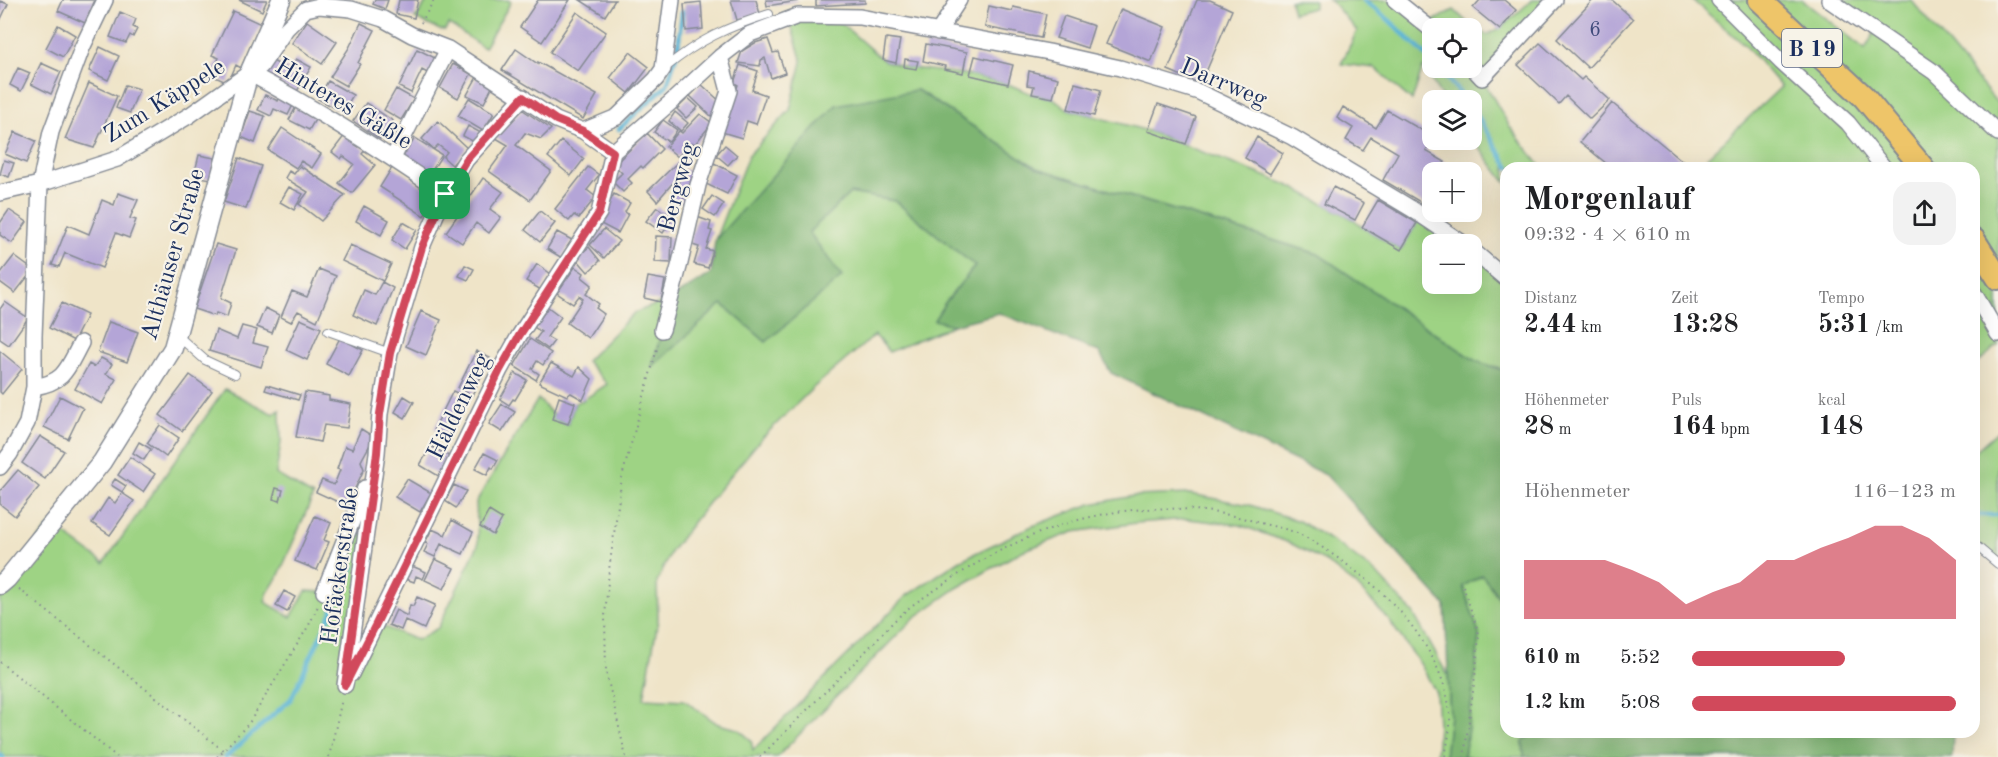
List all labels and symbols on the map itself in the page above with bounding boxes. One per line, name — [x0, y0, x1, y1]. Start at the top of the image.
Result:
house number: 6 — [1589, 20, 1601, 41]
road number: B 19 — [1782, 29, 1842, 67]
street label: Hinteres Gäßle — [270, 54, 416, 155]
street label: Zum Käppele — [100, 55, 230, 148]
street label: Darrweg — [1176, 55, 1270, 113]
street label: Bergweg — [655, 140, 702, 235]
street label: Althäuser Straße — [138, 166, 210, 343]
pin — [419, 168, 470, 219]
street label: Häldenweg — [424, 350, 496, 464]
street label: Hofäckerstraße — [318, 486, 364, 646]

